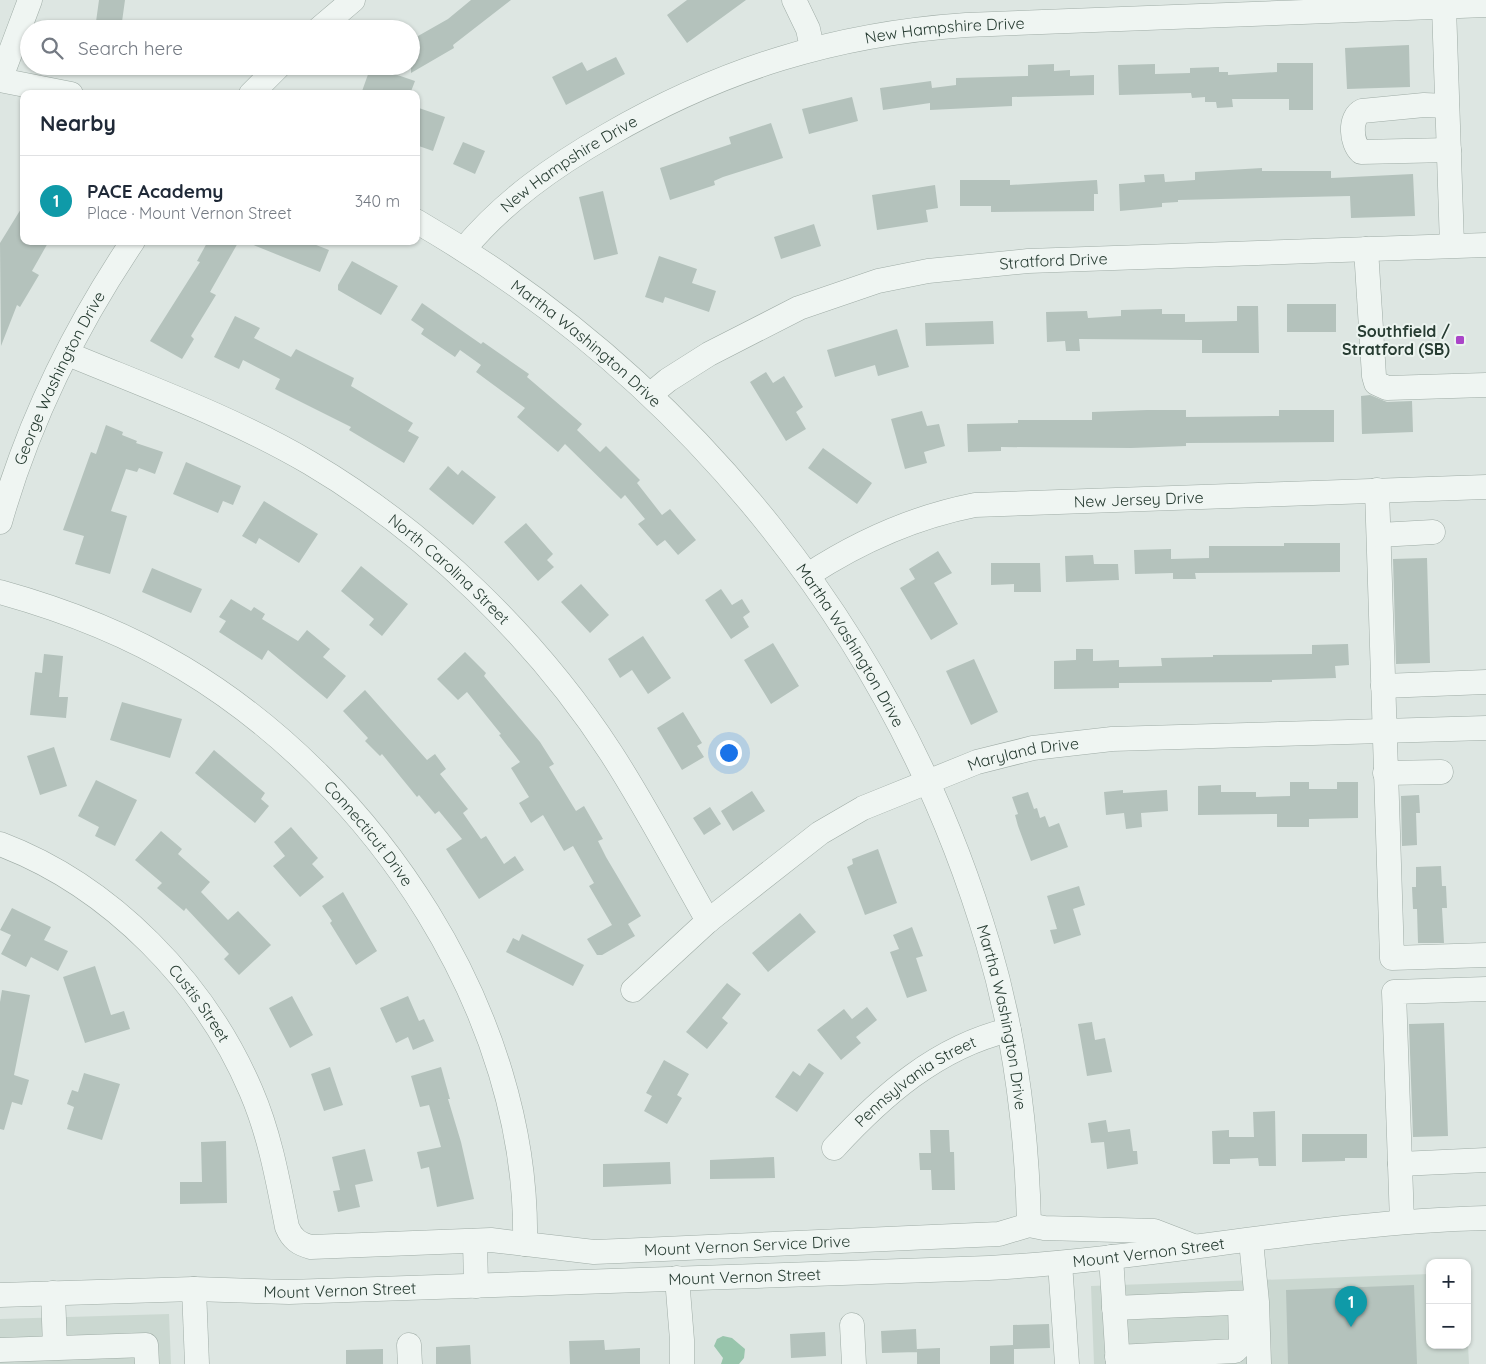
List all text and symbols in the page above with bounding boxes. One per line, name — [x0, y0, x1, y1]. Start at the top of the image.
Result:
street label: New Hampshire Drive — [863, 13, 1025, 48]
search box — [20, 20, 420, 75]
icon: search — [38, 34, 66, 62]
text: Search here — [78, 36, 183, 60]
text: Nearby — [40, 110, 116, 136]
street label: New Hampshire Drive — [496, 111, 641, 216]
text: PACE Academy — [87, 179, 224, 203]
text: 1 — [53, 191, 59, 211]
text: 340 m — [355, 191, 400, 211]
text: Place · Mount Vernon Street — [87, 203, 292, 223]
street label: Stratford Drive — [998, 248, 1108, 274]
street label: Martha Washington Drive — [507, 275, 666, 411]
street label: George Washington Drive — [9, 287, 109, 468]
place label: Southfield / Stratford (SB) — [1342, 321, 1450, 359]
marker: Southfield / Stratford (SB) — [1454, 334, 1466, 346]
street label: New Jersey Drive — [1073, 487, 1204, 512]
street label: North Carolina Street — [385, 509, 514, 628]
street label: Martha Washington Drive — [792, 559, 909, 730]
street label: Maryland Drive — [964, 733, 1080, 775]
your location — [716, 740, 742, 766]
street label: Connecticut Drive — [320, 776, 418, 890]
street label: Martha Washington Drive — [973, 922, 1031, 1111]
street label: Custis Street — [164, 960, 234, 1046]
street label: Pennsylvania Street — [850, 1031, 979, 1131]
street label: Mount Vernon Service Drive — [644, 1231, 851, 1260]
street label: Mount Vernon Street — [1072, 1233, 1226, 1271]
map controls — [1426, 1259, 1471, 1349]
button: + — [1426, 1259, 1471, 1304]
street label: Mount Vernon Street — [668, 1264, 821, 1289]
street label: Mount Vernon Street — [263, 1278, 417, 1302]
pin: 1 — [1335, 1286, 1367, 1327]
button: − — [1426, 1304, 1471, 1349]

